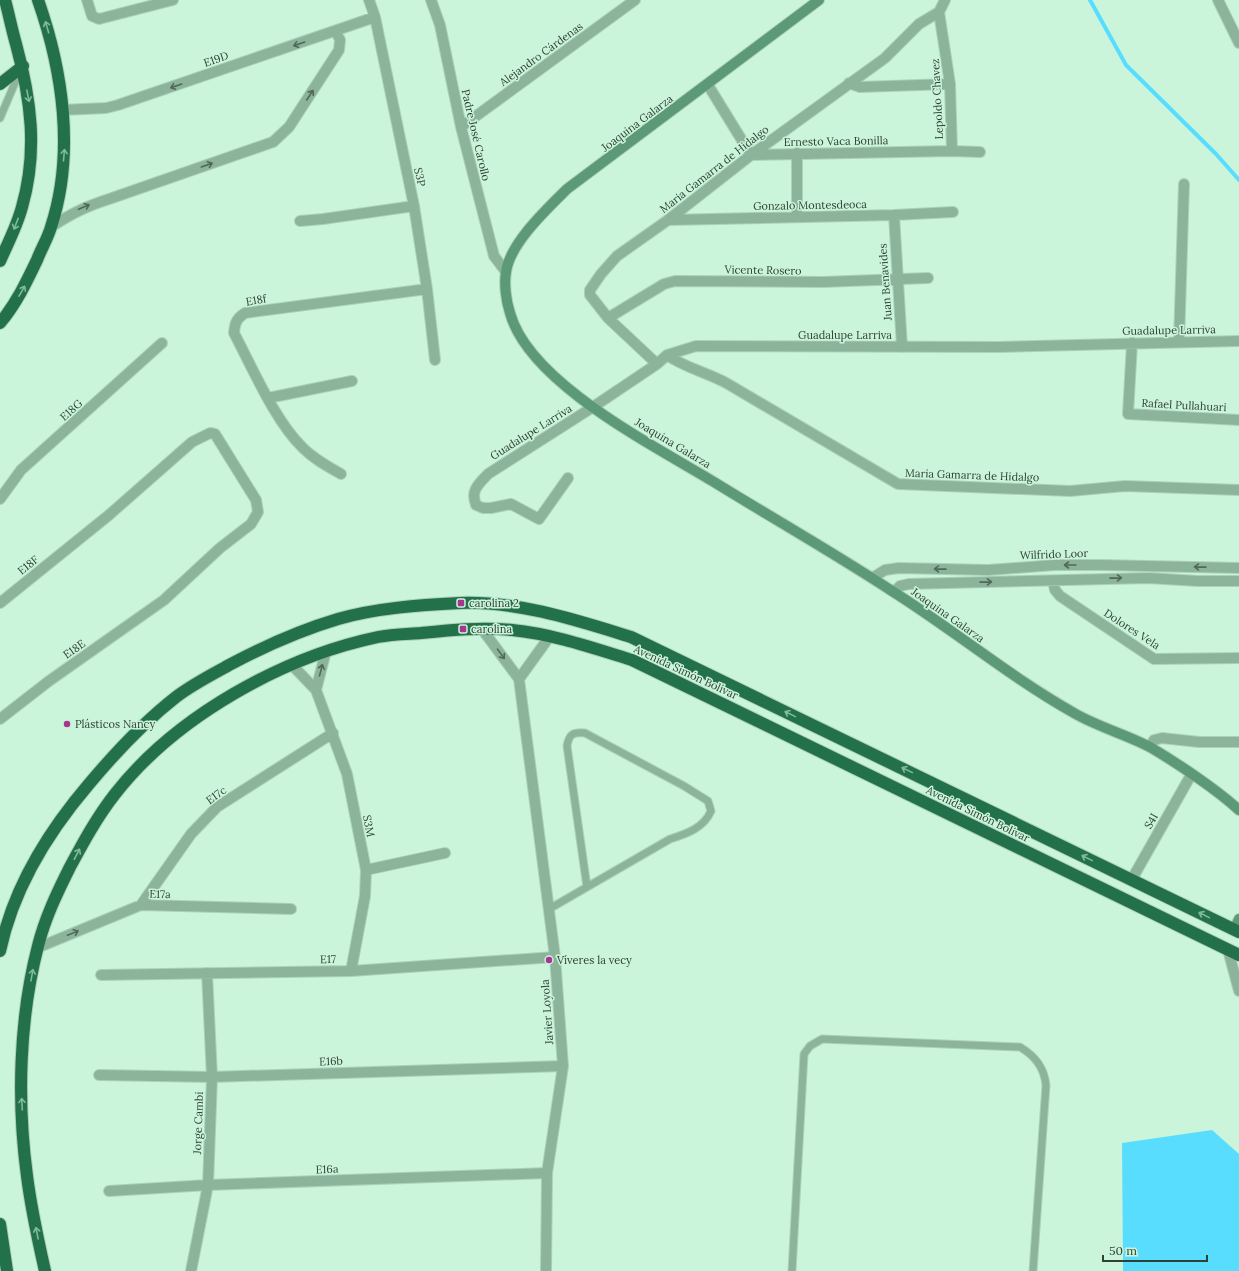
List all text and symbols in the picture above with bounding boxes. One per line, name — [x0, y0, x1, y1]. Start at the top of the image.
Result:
street label: Alejandro Cárdenas — [496, 19, 585, 90]
one-way arrow — [43, 20, 50, 33]
one-way arrow — [293, 41, 306, 48]
street label: E19D — [202, 48, 230, 70]
street label: Lepoldo Chavez — [928, 58, 946, 140]
one-way arrow — [171, 82, 183, 90]
street label: Padre José Carollo — [459, 88, 493, 182]
one-way arrow — [25, 89, 33, 102]
one-way arrow — [306, 90, 314, 101]
street label: Joaquina Galarza — [598, 91, 676, 155]
street label: Maria Gamarra de Hidalgo — [657, 122, 771, 216]
street label: Ernesto Vaca Bonilla — [784, 133, 889, 149]
one-way arrow — [60, 149, 67, 162]
one-way arrow — [201, 161, 214, 168]
street label: S3P — [411, 166, 429, 188]
street label: Gonzalo Montesdeoca — [753, 197, 867, 213]
one-way arrow — [78, 203, 90, 211]
one-way arrow — [12, 218, 20, 230]
street label: Juan Benavides — [875, 243, 895, 322]
street label: Vicente Rosero — [723, 262, 802, 278]
one-way arrow — [18, 285, 26, 297]
street label: E18f — [245, 291, 269, 309]
street label: Guadalupe Larriva — [1122, 322, 1216, 338]
street label: Guadalupe Larriva — [798, 328, 892, 342]
street label: E18G — [57, 396, 86, 424]
street label: Rafael Pullahuari — [1141, 396, 1227, 414]
street label: Guadalupe Larriva — [487, 401, 575, 463]
street label: Joaquina Galarza — [632, 414, 714, 471]
street label: Maria Gamarra de Hidalgo — [905, 466, 1039, 484]
street label: Wilfrido Loor — [1020, 546, 1089, 562]
street label: E18F — [15, 552, 41, 578]
one-way arrow — [1064, 561, 1077, 569]
one-way arrow — [1194, 563, 1207, 571]
one-way arrow — [934, 565, 947, 573]
one-way arrow — [1109, 574, 1122, 582]
one-way arrow — [979, 579, 992, 586]
street label: Joaquina Galarza — [908, 584, 988, 646]
place label: carolina 2 — [469, 596, 519, 610]
marker: carolina 2 — [456, 598, 466, 608]
street label: Dolores Vela — [1101, 606, 1163, 652]
place label: carolina — [471, 622, 512, 636]
marker: carolina — [458, 624, 468, 634]
street label: E18E — [60, 636, 88, 662]
street label: Avenida Simón Bolívar — [631, 641, 741, 702]
one-way arrow — [497, 649, 505, 660]
one-way arrow — [317, 664, 325, 677]
one-way arrow — [785, 710, 797, 717]
place label: Plásticos Nancy — [75, 717, 155, 731]
marker: Plásticos Nancy — [62, 719, 72, 729]
one-way arrow — [902, 766, 914, 774]
street label: Avenida Simón Bolívar — [923, 782, 1032, 845]
street label: E17c — [203, 783, 229, 807]
street label: S4I — [1141, 810, 1161, 831]
street label: S3M — [360, 814, 378, 838]
one-way arrow — [74, 848, 81, 860]
one-way arrow — [1082, 854, 1094, 861]
street label: E17a — [149, 887, 171, 901]
one-way arrow — [1198, 911, 1210, 918]
one-way arrow — [67, 929, 79, 936]
street label: E17 — [320, 952, 336, 966]
place label: Víveres la vecy — [556, 953, 632, 967]
marker: Víveres la vecy — [544, 955, 554, 965]
one-way arrow — [29, 969, 37, 982]
street label: Javier Loyola — [538, 979, 556, 1046]
street label: E16b — [319, 1054, 343, 1068]
street label: Jorge Cambi — [190, 1091, 206, 1156]
one-way arrow — [18, 1098, 26, 1111]
street label: E16a — [315, 1162, 339, 1176]
one-way arrow — [33, 1227, 41, 1240]
scale bar — [1103, 1237, 1207, 1263]
text: 50 m — [1109, 1243, 1137, 1258]

